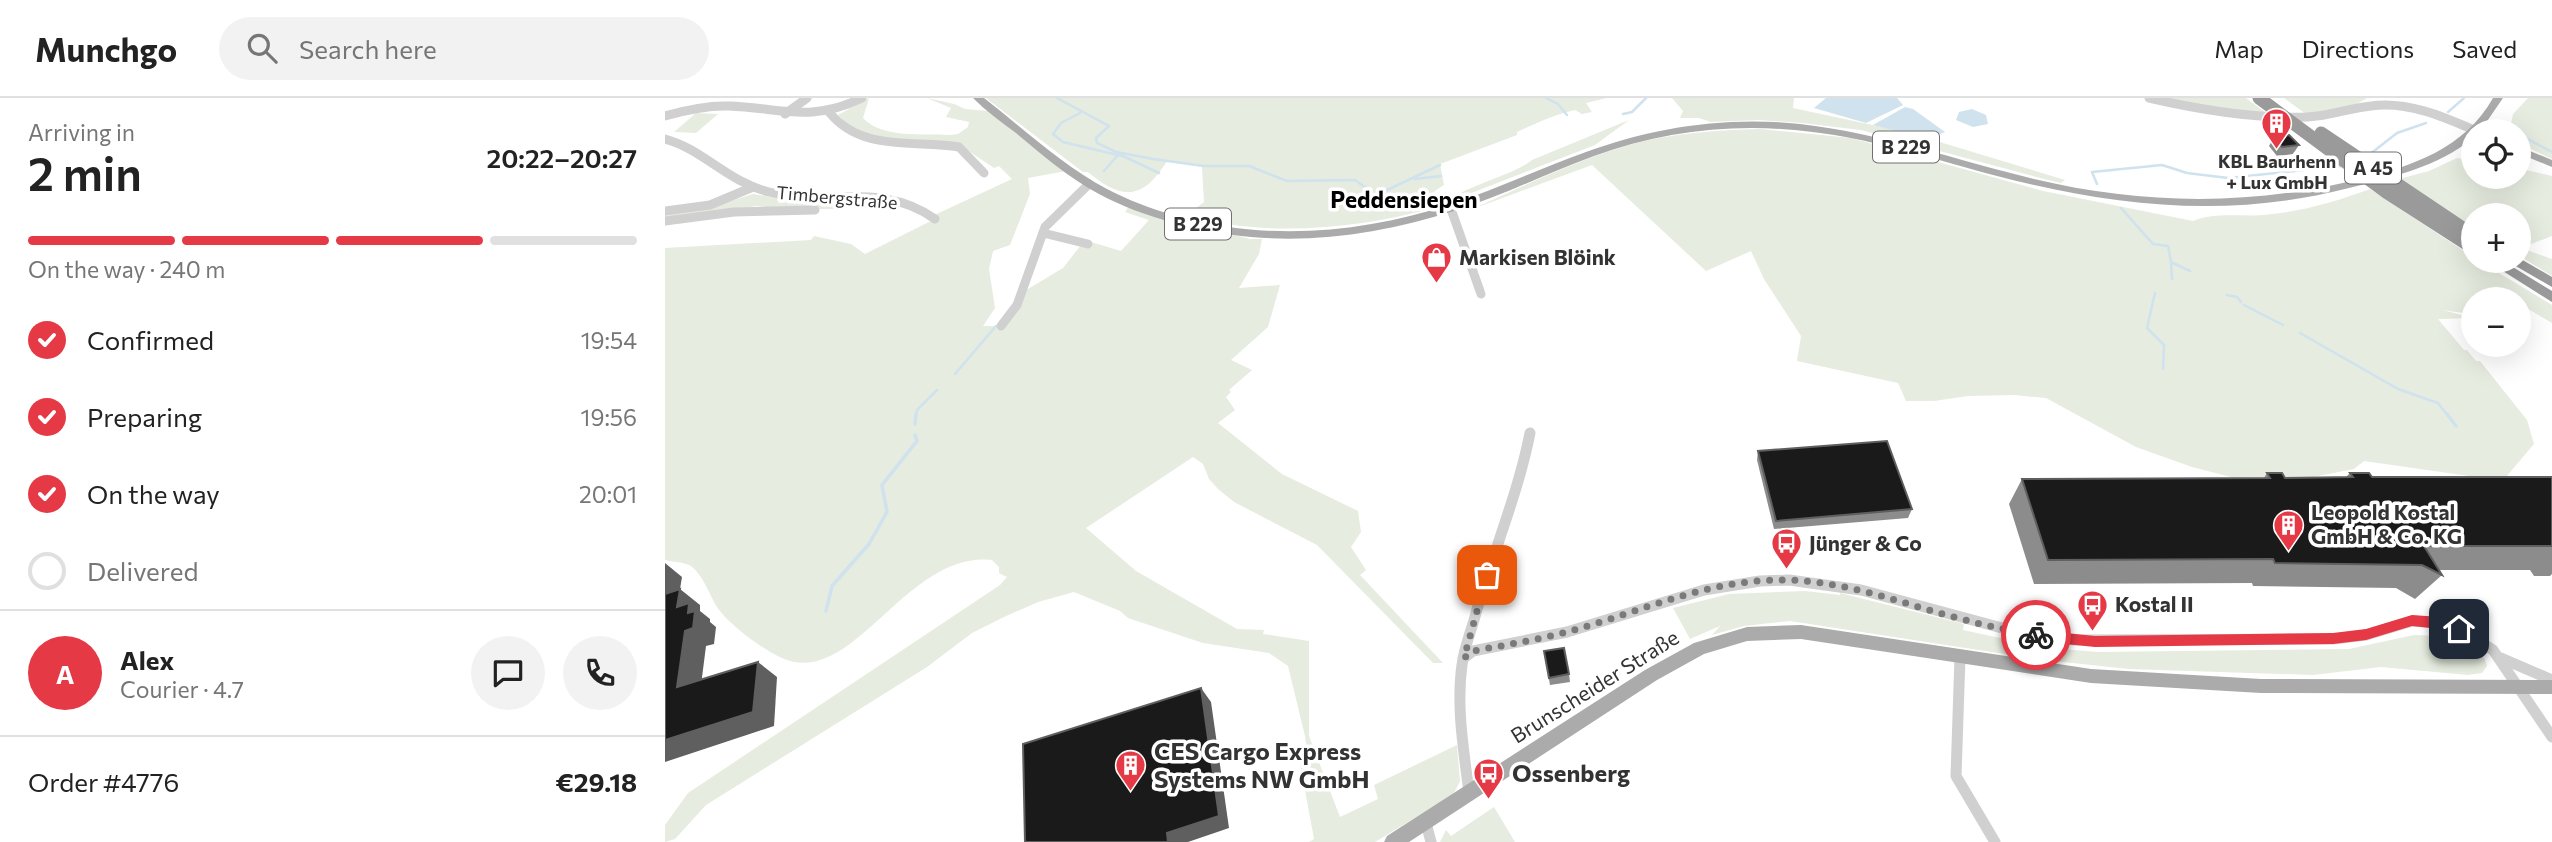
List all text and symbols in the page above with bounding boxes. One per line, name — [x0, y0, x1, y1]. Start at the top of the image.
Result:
search box — [219, 17, 709, 80]
text: Munchgo — [35, 28, 177, 69]
icon: search — [243, 29, 281, 67]
text: Search here — [299, 33, 437, 64]
text: Map — [2214, 34, 2264, 63]
text: Directions — [2302, 34, 2414, 63]
text: Saved — [2452, 34, 2517, 63]
building icon: KBL Baurhenn + Lux GmbH — [2260, 107, 2294, 151]
text: Arriving in — [28, 118, 135, 146]
map controls — [2461, 119, 2531, 357]
button: locate — [2461, 119, 2531, 189]
road number: B 229 — [1873, 132, 1939, 162]
text: 20:22–20:27 — [487, 142, 637, 173]
text: 2 min — [28, 144, 142, 200]
place label: KBL Baurhenn + Lux GmbH — [2218, 150, 2336, 193]
road number: A 45 — [2345, 152, 2401, 184]
street label: Timbergstraße — [776, 181, 898, 213]
district label: Peddensiepen — [1330, 185, 1478, 213]
button: + — [2461, 203, 2531, 273]
road number: B 229 — [1165, 208, 1231, 240]
shop icon: Markisen Blöink — [1419, 241, 1453, 285]
place label: Markisen Blöink — [1459, 244, 1616, 269]
text: On the way · 240 m — [28, 255, 225, 283]
button: − — [2461, 287, 2531, 357]
icon: check — [28, 321, 66, 359]
text: Confirmed — [87, 324, 214, 355]
text: 19:54 — [581, 326, 637, 354]
icon: check — [28, 398, 66, 436]
text: Preparing — [87, 401, 202, 432]
text: 19:56 — [581, 403, 637, 431]
icon: check — [28, 475, 66, 513]
text: On the way — [87, 478, 220, 509]
text: 20:01 — [579, 480, 637, 508]
place label: Leopold Kostal GmbH & Co. KG — [2311, 499, 2462, 548]
building icon: Leopold Kostal GmbH & Co. KG — [2271, 508, 2305, 552]
bus stop icon: Jünger & Co — [1769, 527, 1803, 571]
place label: Jünger & Co — [1809, 530, 1922, 555]
pin — [1457, 545, 1517, 605]
text: Delivered — [87, 555, 198, 586]
icon: bag — [1468, 556, 1506, 594]
bus stop icon: Kostal II — [2075, 588, 2109, 632]
place label: Kostal II — [2115, 591, 2194, 616]
pin — [2429, 599, 2489, 659]
courier — [2001, 600, 2071, 670]
icon: home — [2440, 610, 2478, 648]
icon: bike — [2017, 616, 2055, 654]
street label: Brunscheider Straße — [1506, 624, 1683, 748]
button: chat — [471, 636, 545, 710]
button: phone — [563, 636, 637, 710]
text: Alex — [120, 644, 174, 675]
text: A — [56, 658, 74, 689]
text: Courier · 4.7 — [120, 675, 244, 703]
place label: CES Cargo Express Systems NW GmbH — [1154, 736, 1369, 793]
building icon: CES Cargo Express Systems NW GmbH — [1114, 749, 1148, 793]
bus stop icon: Ossenberg — [1472, 757, 1506, 801]
place label: Ossenberg — [1512, 758, 1630, 787]
text: Order #4776 — [28, 766, 179, 797]
text: €29.18 — [556, 766, 637, 797]

